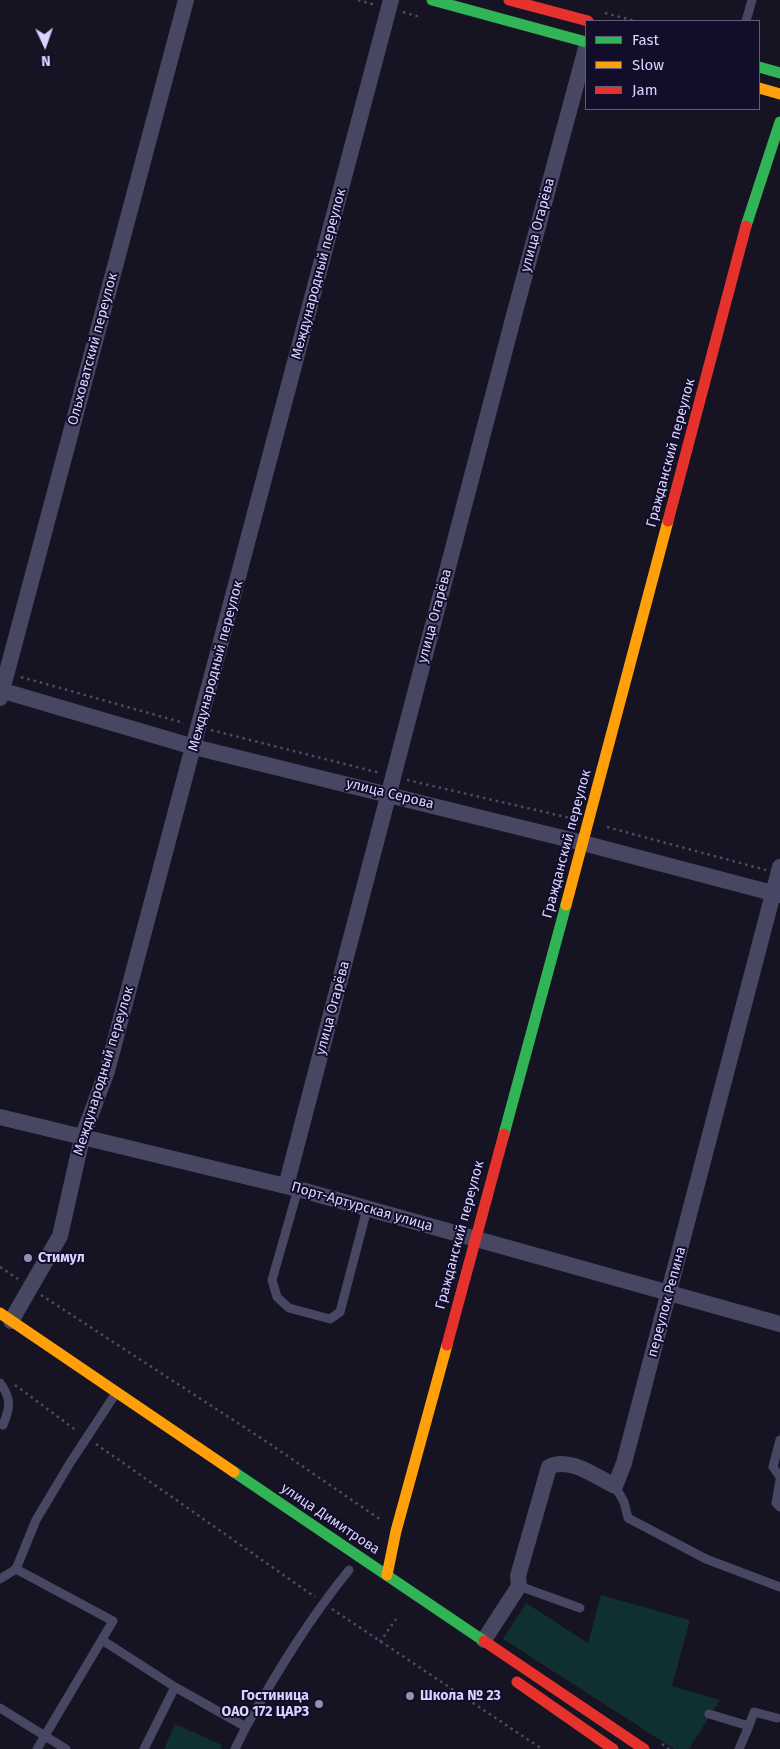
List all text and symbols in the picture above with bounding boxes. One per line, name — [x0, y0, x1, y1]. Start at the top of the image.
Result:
north arrow — [20, 20, 70, 70]
legend — [585, 20, 760, 110]
text: Fast — [632, 31, 659, 49]
text: N — [41, 52, 51, 69]
text: Slow — [632, 56, 664, 74]
text: Jam — [632, 81, 658, 99]
street label: улица Огарёва — [517, 176, 559, 274]
street label: Международный переулок — [288, 187, 350, 361]
street label: Ольховатский переулок — [65, 271, 121, 427]
street label: Гражданский переулок — [643, 377, 699, 529]
street label: улица Огарёва — [414, 567, 456, 665]
street label: Международный переулок — [185, 579, 247, 753]
street label: Гражданский переулок — [539, 768, 595, 920]
street label: улица Серова — [344, 775, 436, 813]
street label: улица Огарёва — [312, 959, 354, 1057]
street label: Международный переулок — [70, 984, 138, 1158]
street label: Гражданский переулок — [432, 1159, 488, 1311]
street label: Порт-Артурская улица — [289, 1179, 435, 1235]
street label: переулок Репина — [644, 1245, 690, 1359]
place label: Стимул — [38, 1250, 85, 1266]
marker: Стимул — [22, 1252, 34, 1264]
street label: улица Димитрова — [277, 1480, 383, 1558]
place label: Гостиница ОАО 172 ЦАРЗ — [222, 1688, 309, 1720]
place label: Школа № 23 — [420, 1688, 501, 1704]
marker: Школа № 23 — [404, 1690, 416, 1702]
marker: Гостиница ОАО 172 ЦАРЗ — [313, 1698, 325, 1710]

